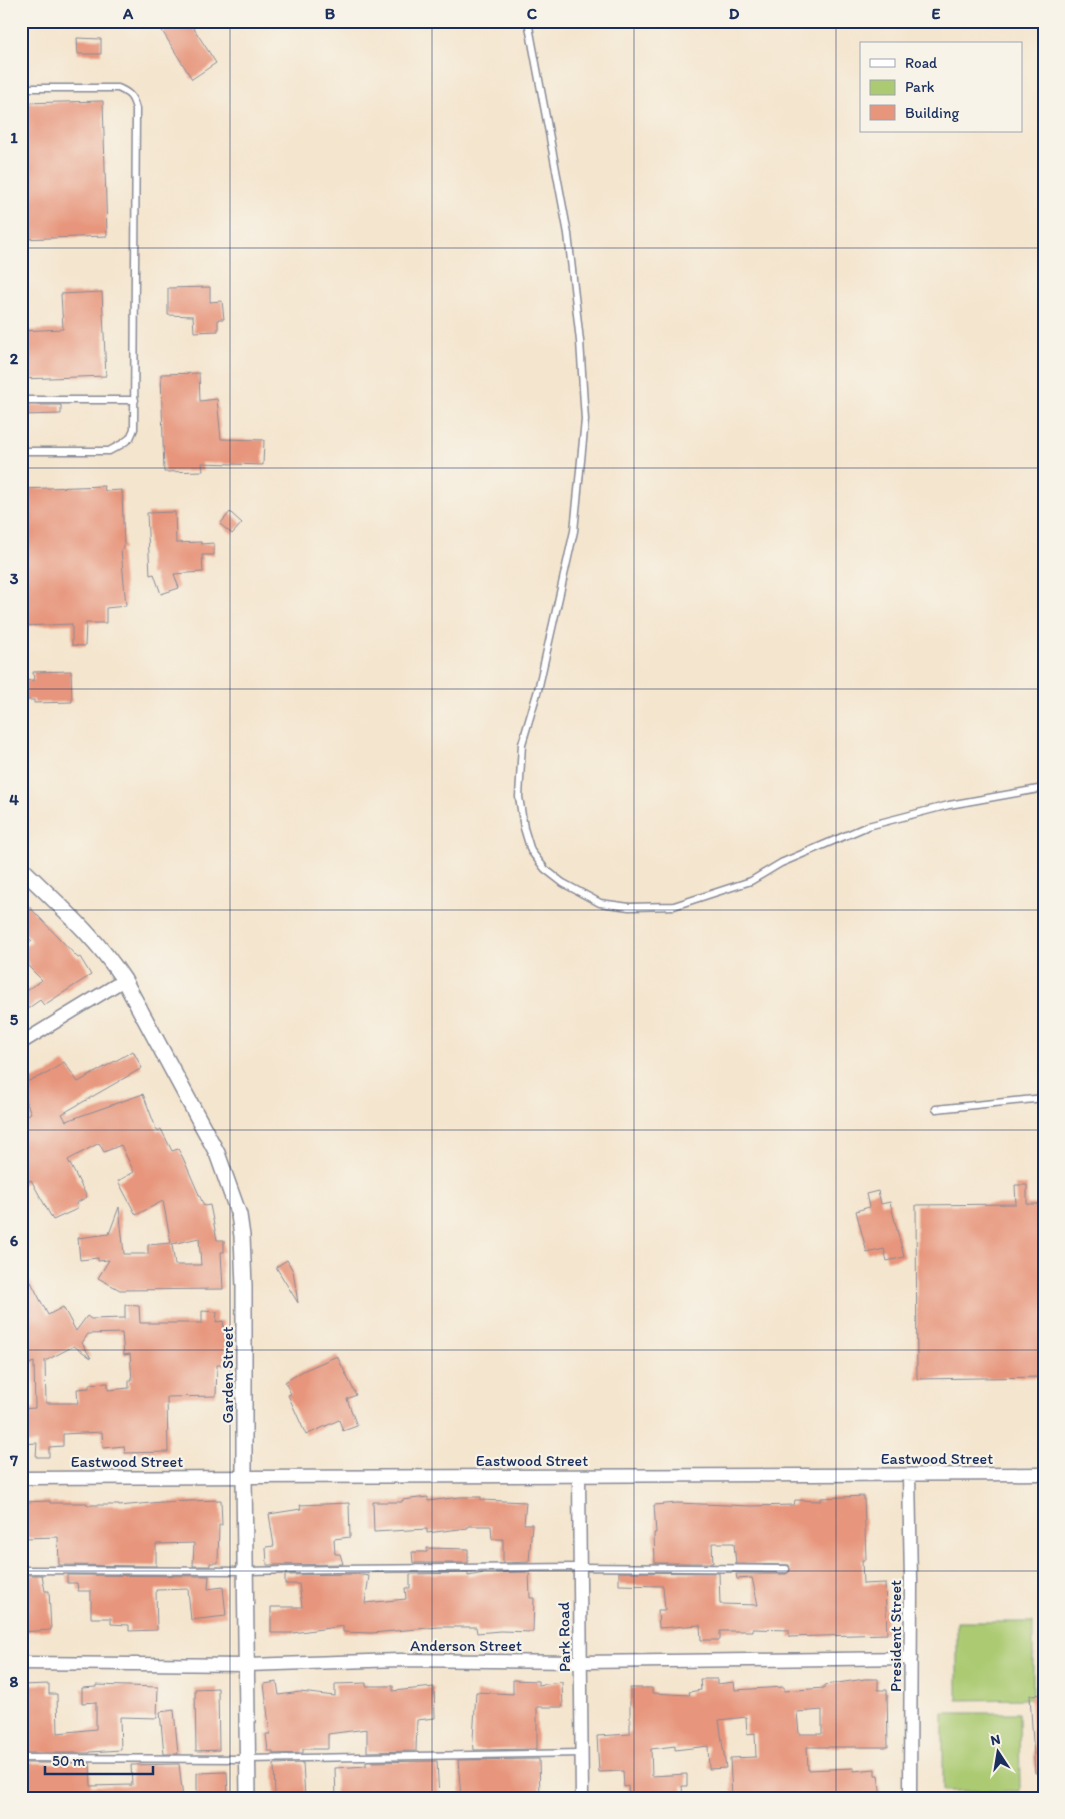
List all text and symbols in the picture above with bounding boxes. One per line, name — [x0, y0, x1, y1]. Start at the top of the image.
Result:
text: A — [122, 4, 134, 23]
text: B — [325, 4, 336, 23]
text: C — [527, 4, 538, 23]
text: D — [729, 4, 740, 23]
text: E — [932, 4, 941, 23]
legend — [860, 42, 1022, 132]
text: Road — [905, 54, 938, 72]
text: Park — [905, 78, 935, 96]
text: Building — [905, 104, 959, 122]
text: 1 — [10, 128, 18, 147]
text: 2 — [10, 349, 19, 368]
text: 3 — [10, 569, 19, 588]
text: 4 — [9, 790, 19, 809]
text: 5 — [10, 1010, 19, 1029]
text: 6 — [10, 1231, 19, 1250]
street label: Garden Street — [218, 1327, 237, 1423]
street label: Eastwood Street — [881, 1449, 993, 1468]
text: 7 — [9, 1451, 18, 1470]
street label: Eastwood Street — [476, 1451, 588, 1470]
street label: Eastwood Street — [71, 1452, 183, 1471]
street label: President Street — [886, 1580, 905, 1692]
street label: Park Road — [554, 1601, 574, 1672]
street label: Anderson Street — [410, 1636, 522, 1655]
text: 8 — [10, 1672, 19, 1691]
north arrow — [972, 1726, 1022, 1776]
text: N — [989, 1730, 1002, 1749]
scale bar — [45, 1744, 152, 1776]
text: 50 m — [52, 1752, 85, 1770]

